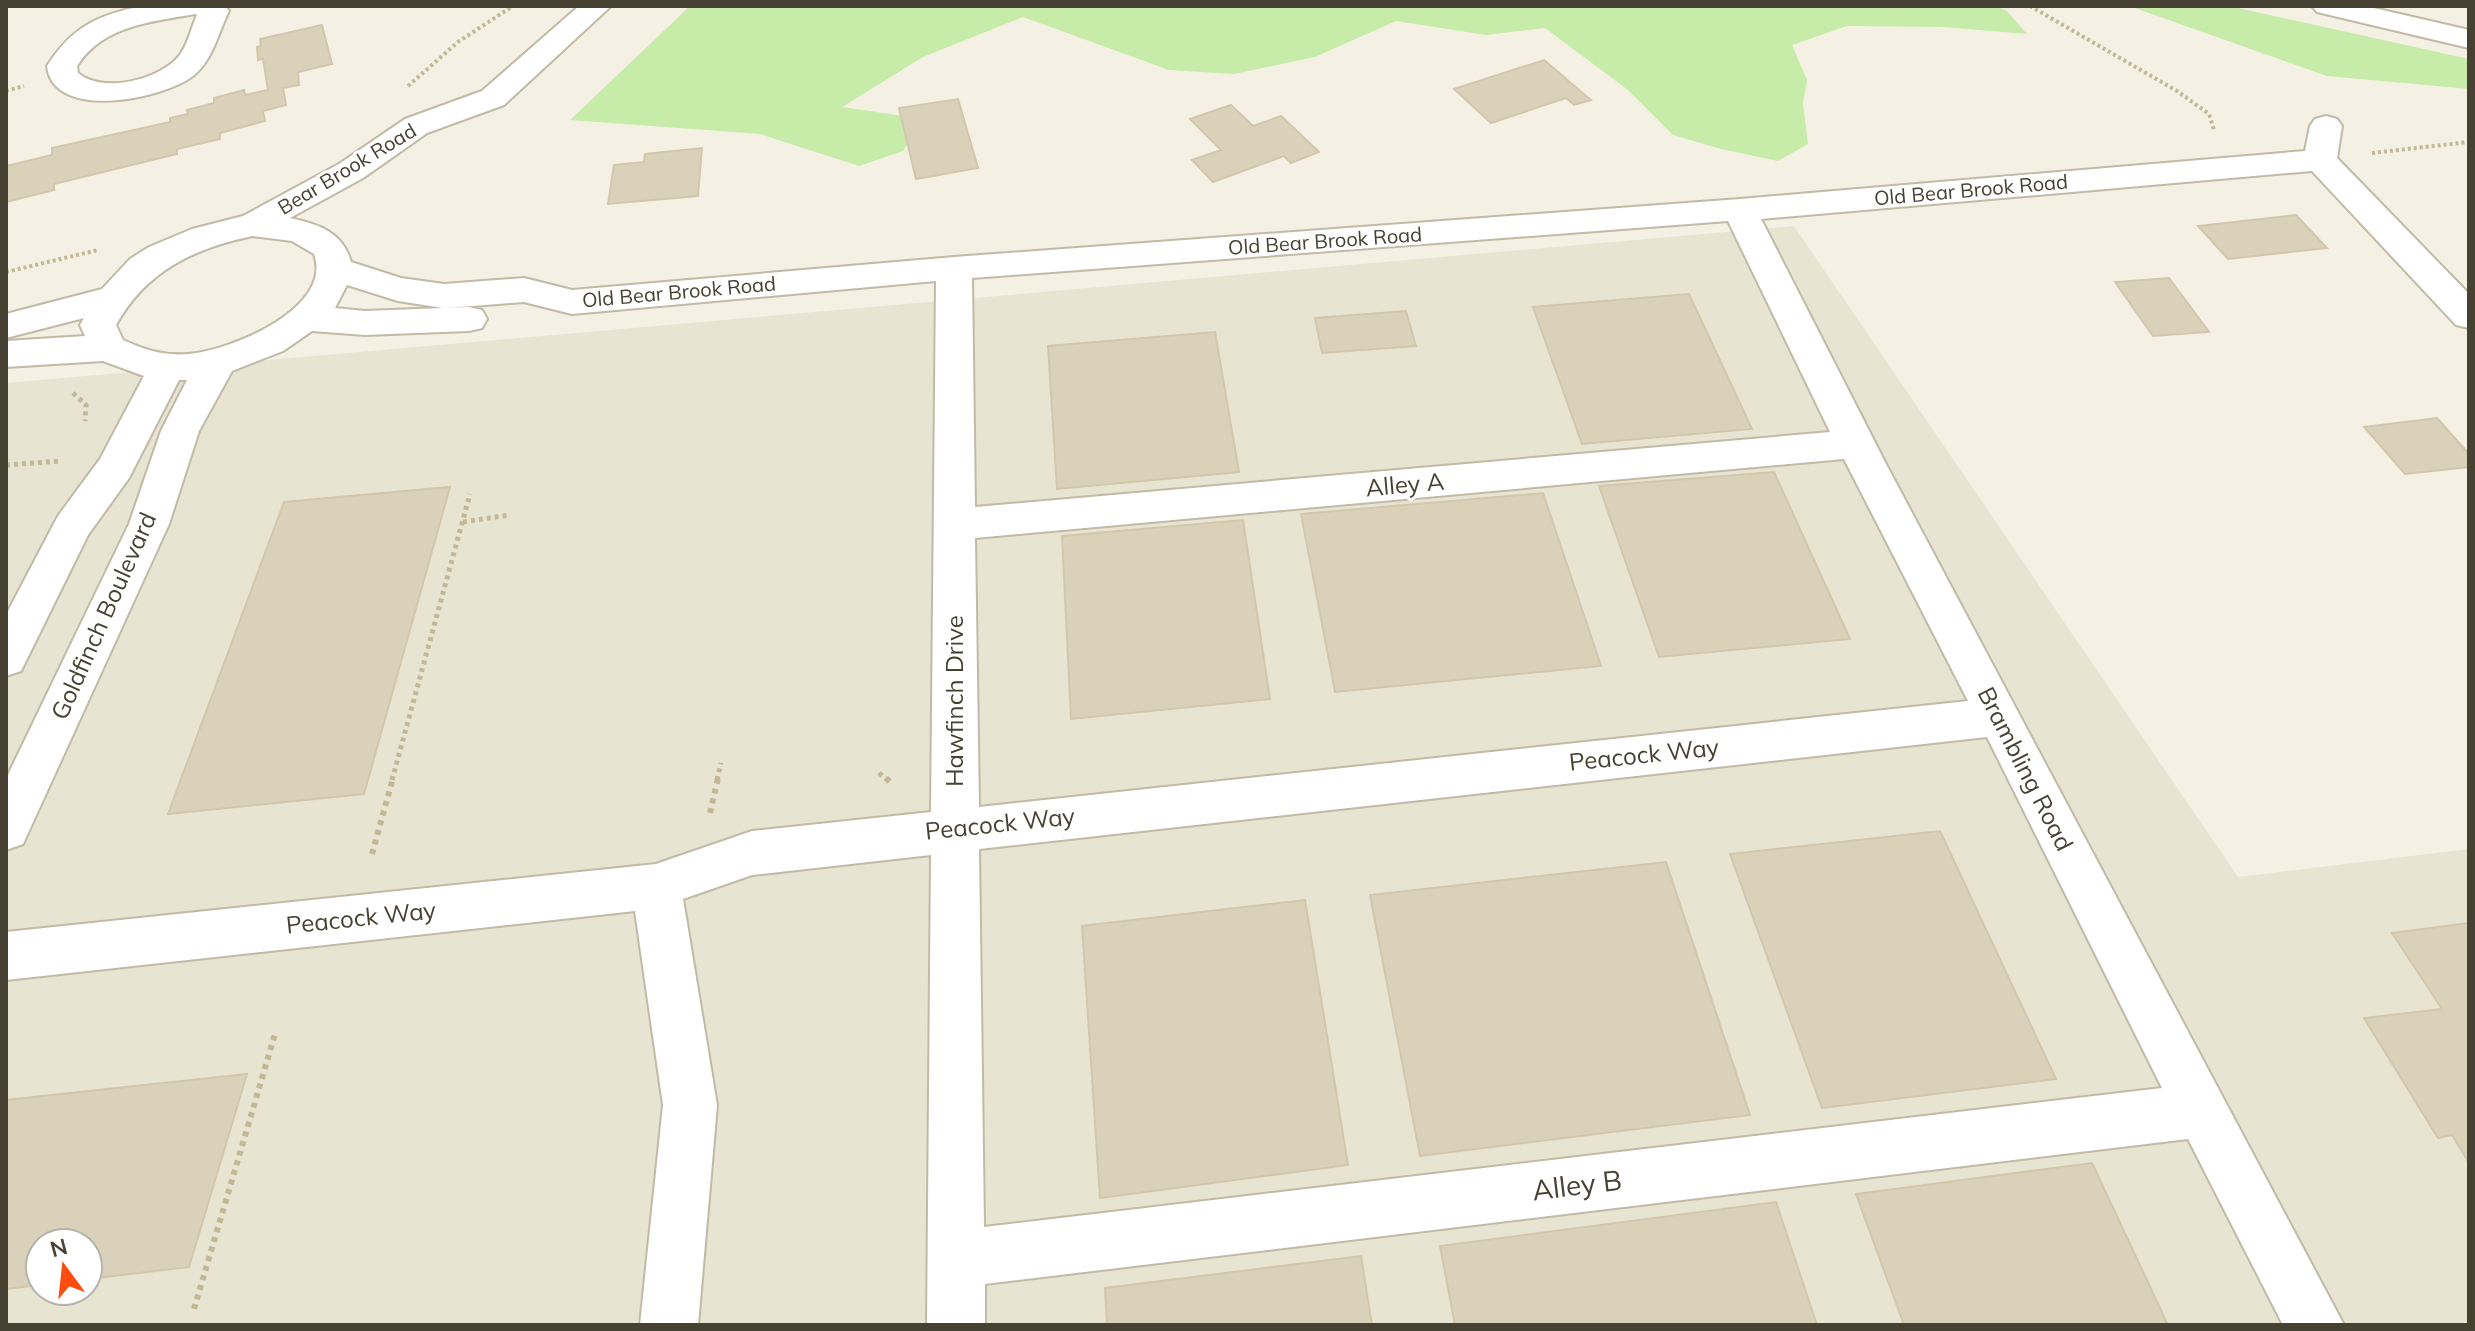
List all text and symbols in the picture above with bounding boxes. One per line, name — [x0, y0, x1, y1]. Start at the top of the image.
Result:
street label: Bear Brook Road — [273, 117, 421, 220]
street label: Old Bear Brook Road — [1873, 169, 2069, 210]
street label: Old Bear Brook Road — [1227, 221, 1423, 260]
street label: Old Bear Brook Road — [581, 271, 777, 312]
street label: Alley A — [1364, 466, 1446, 502]
street label: Goldfinch Boulevard — [44, 507, 162, 724]
street label: Hawfinch Drive — [939, 615, 969, 787]
street label: Brambling Road — [1972, 682, 2080, 855]
street label: Peacock Way — [1567, 731, 1721, 777]
street label: Peacock Way — [923, 800, 1077, 846]
street label: Peacock Way — [284, 894, 438, 940]
street label: Alley B — [1530, 1162, 1624, 1207]
north arrow — [24, 1227, 104, 1307]
text: N — [47, 1232, 70, 1263]

